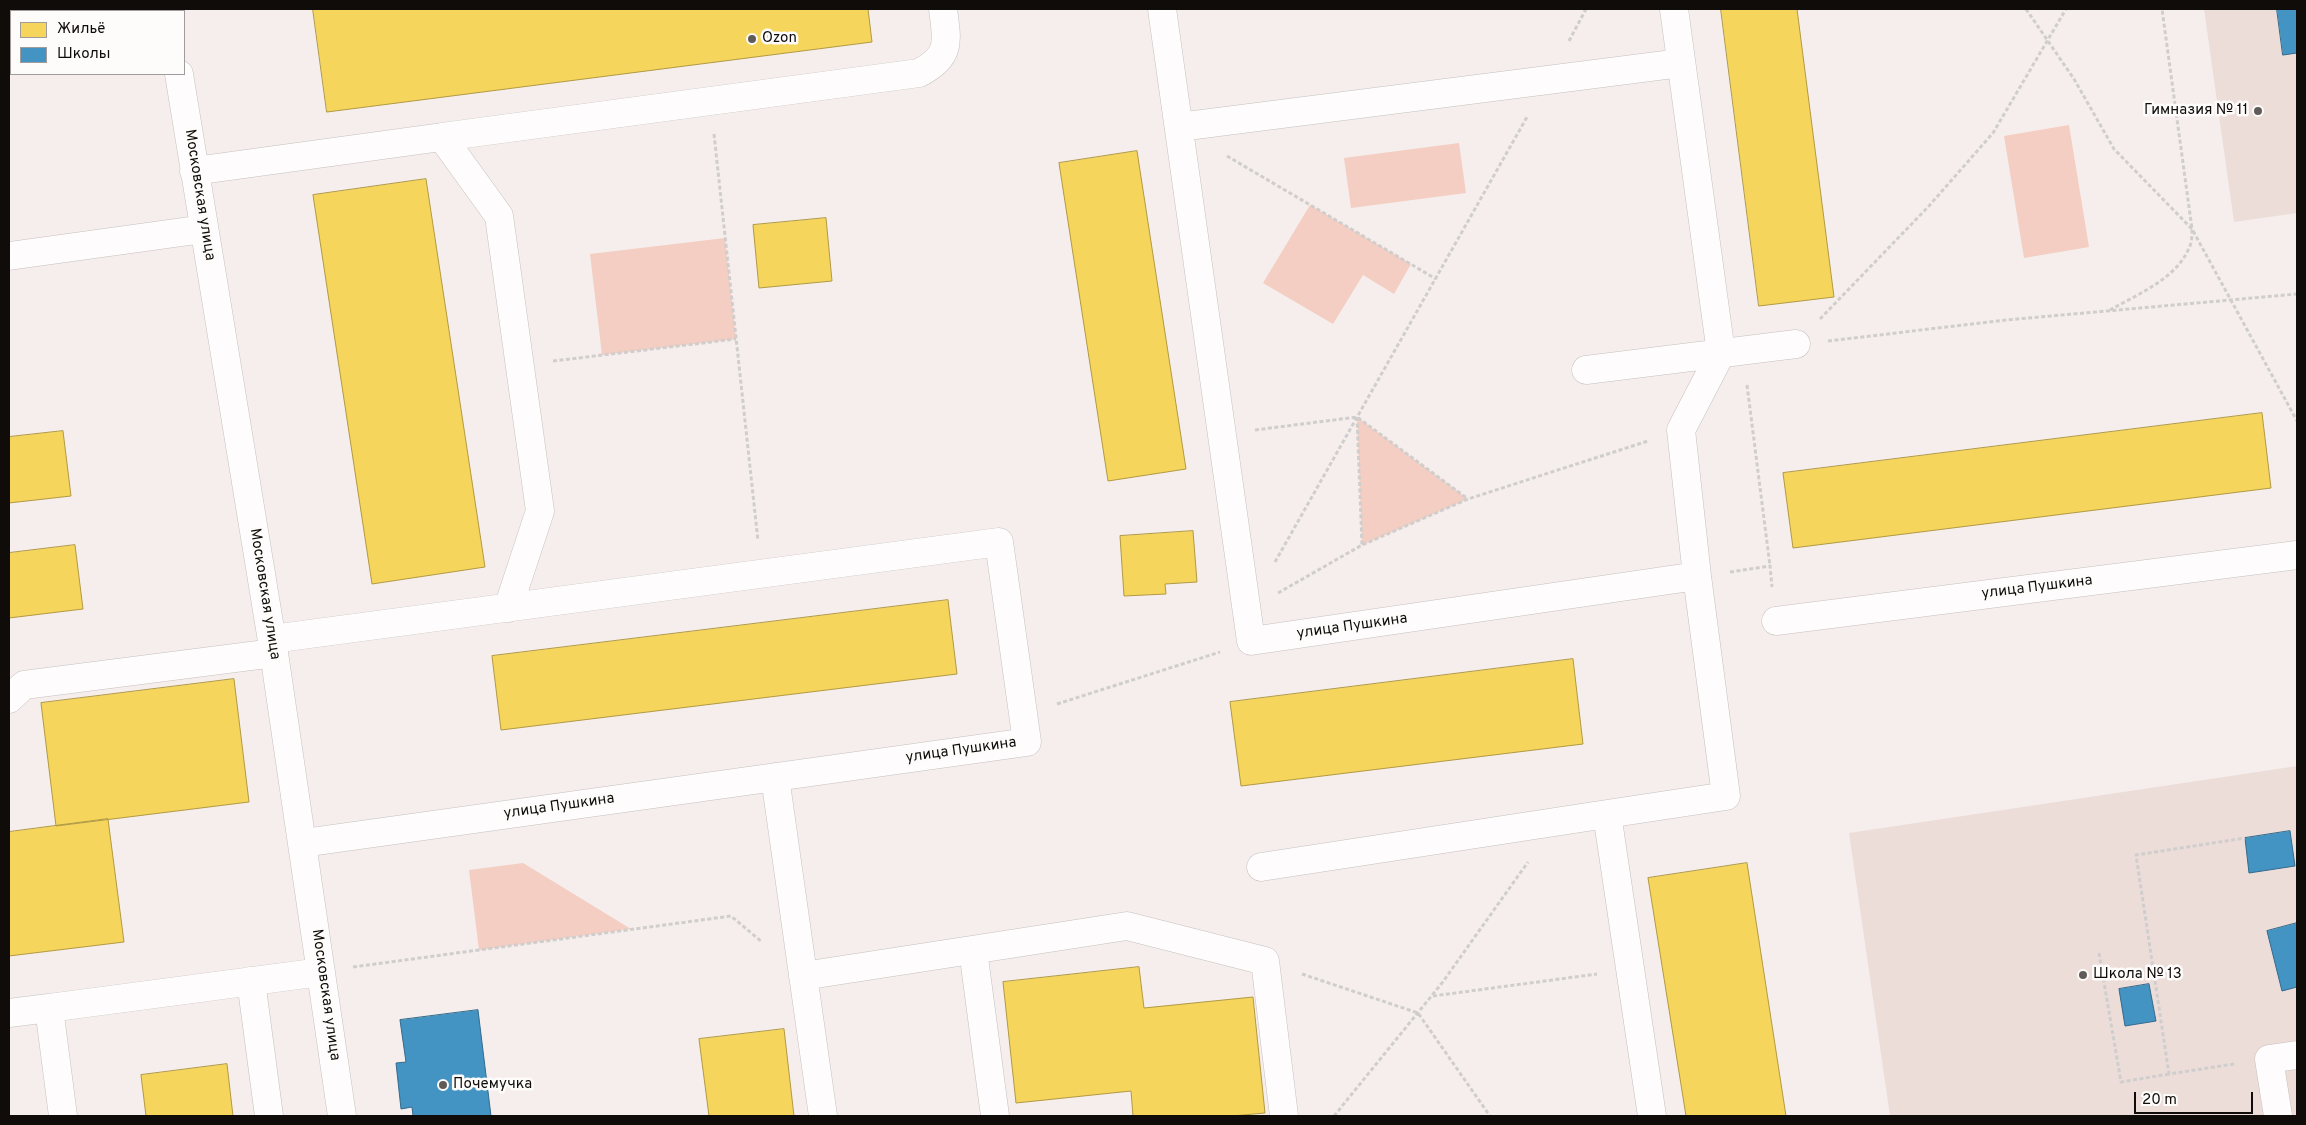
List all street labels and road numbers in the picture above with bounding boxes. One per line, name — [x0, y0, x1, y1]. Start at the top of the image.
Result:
street label: Московская улица — [180, 128, 218, 262]
street label: Московская улица — [245, 527, 283, 661]
street label: улица Пушкина — [1980, 572, 2094, 604]
street label: улица Пушкина — [1295, 610, 1409, 644]
street label: улица Пушкина — [904, 734, 1018, 768]
street label: улица Пушкина — [502, 790, 616, 824]
street label: Московская улица — [307, 928, 343, 1062]

